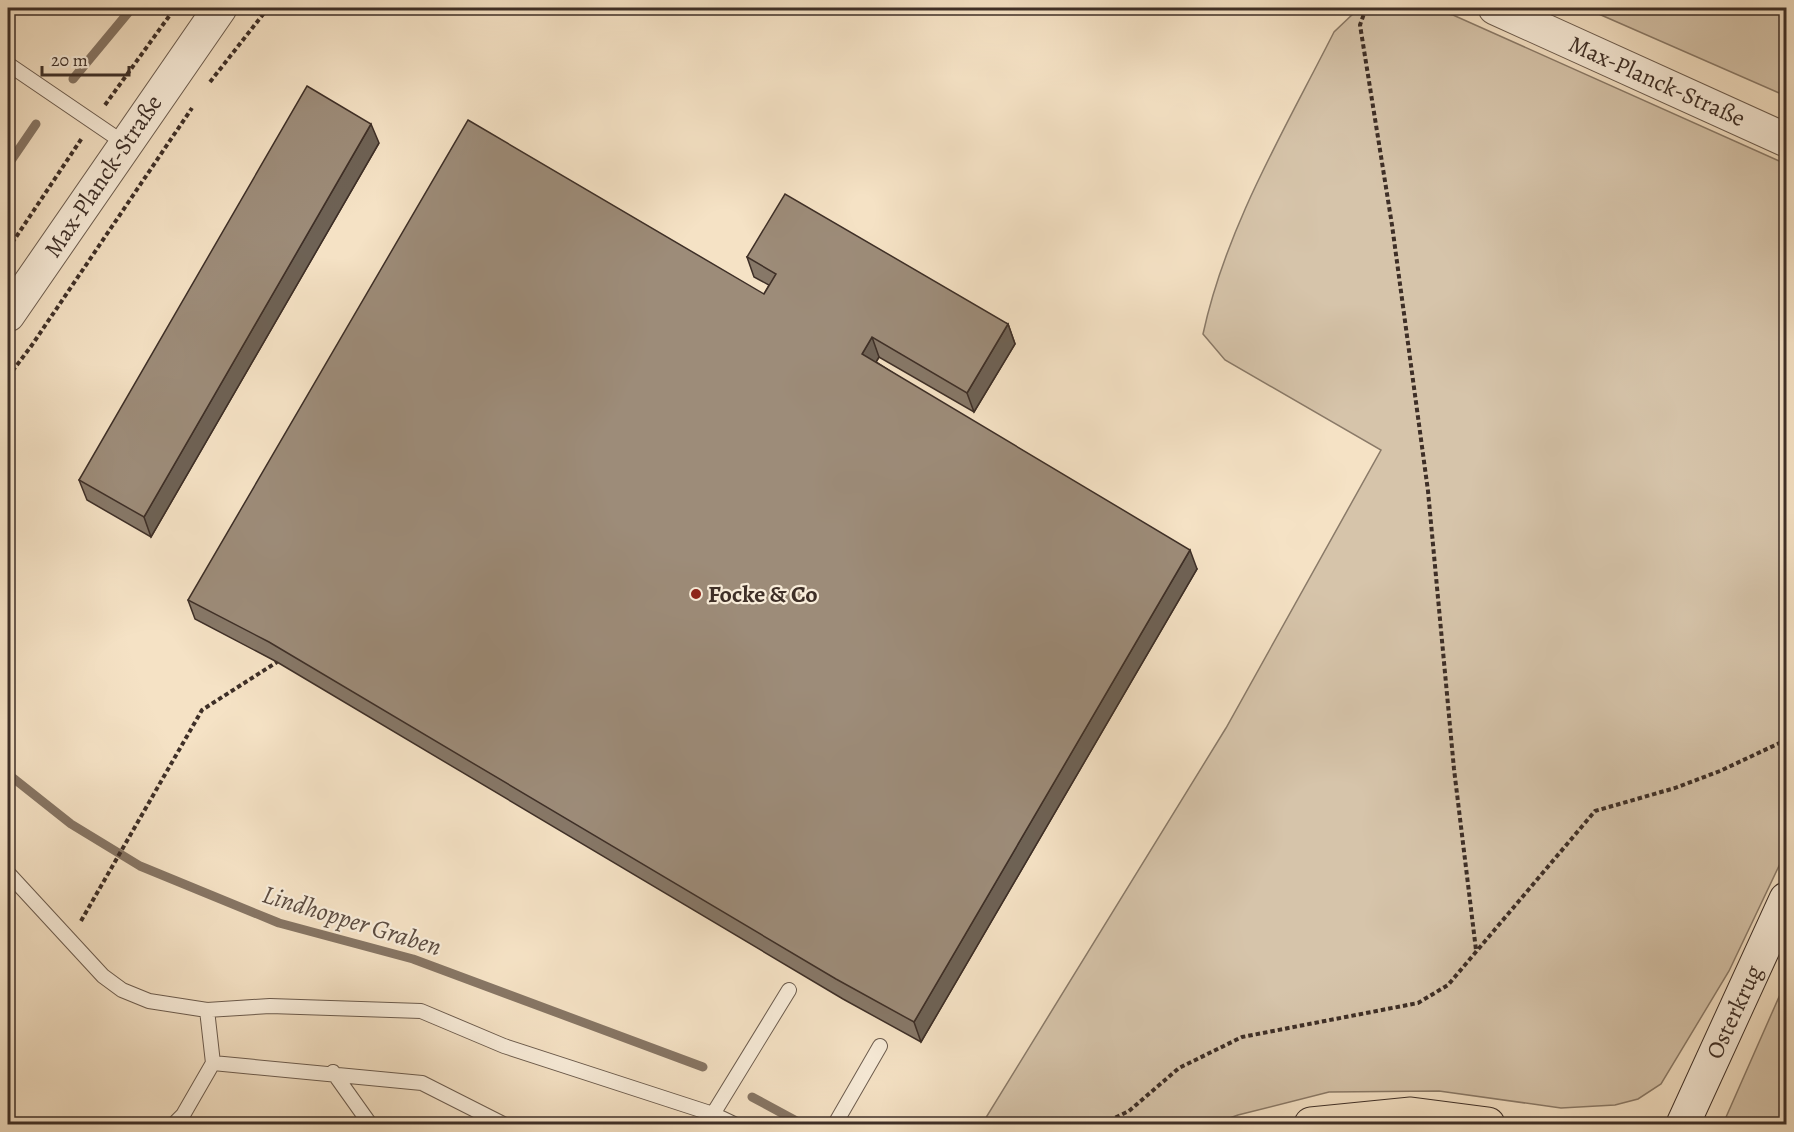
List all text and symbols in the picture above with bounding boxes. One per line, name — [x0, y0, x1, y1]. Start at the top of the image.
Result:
street label: Max-Planck-Straße — [1564, 28, 1750, 134]
scale bar — [42, 39, 129, 77]
text: 20 m — [51, 48, 88, 72]
street label: Max-Planck-Straße — [37, 88, 169, 264]
place label: Focke & Co — [708, 578, 818, 610]
marker: Focke & Co — [689, 587, 703, 601]
water label: Lindhopper Graben — [258, 877, 446, 964]
street label: Osterkrug — [1698, 960, 1770, 1064]

